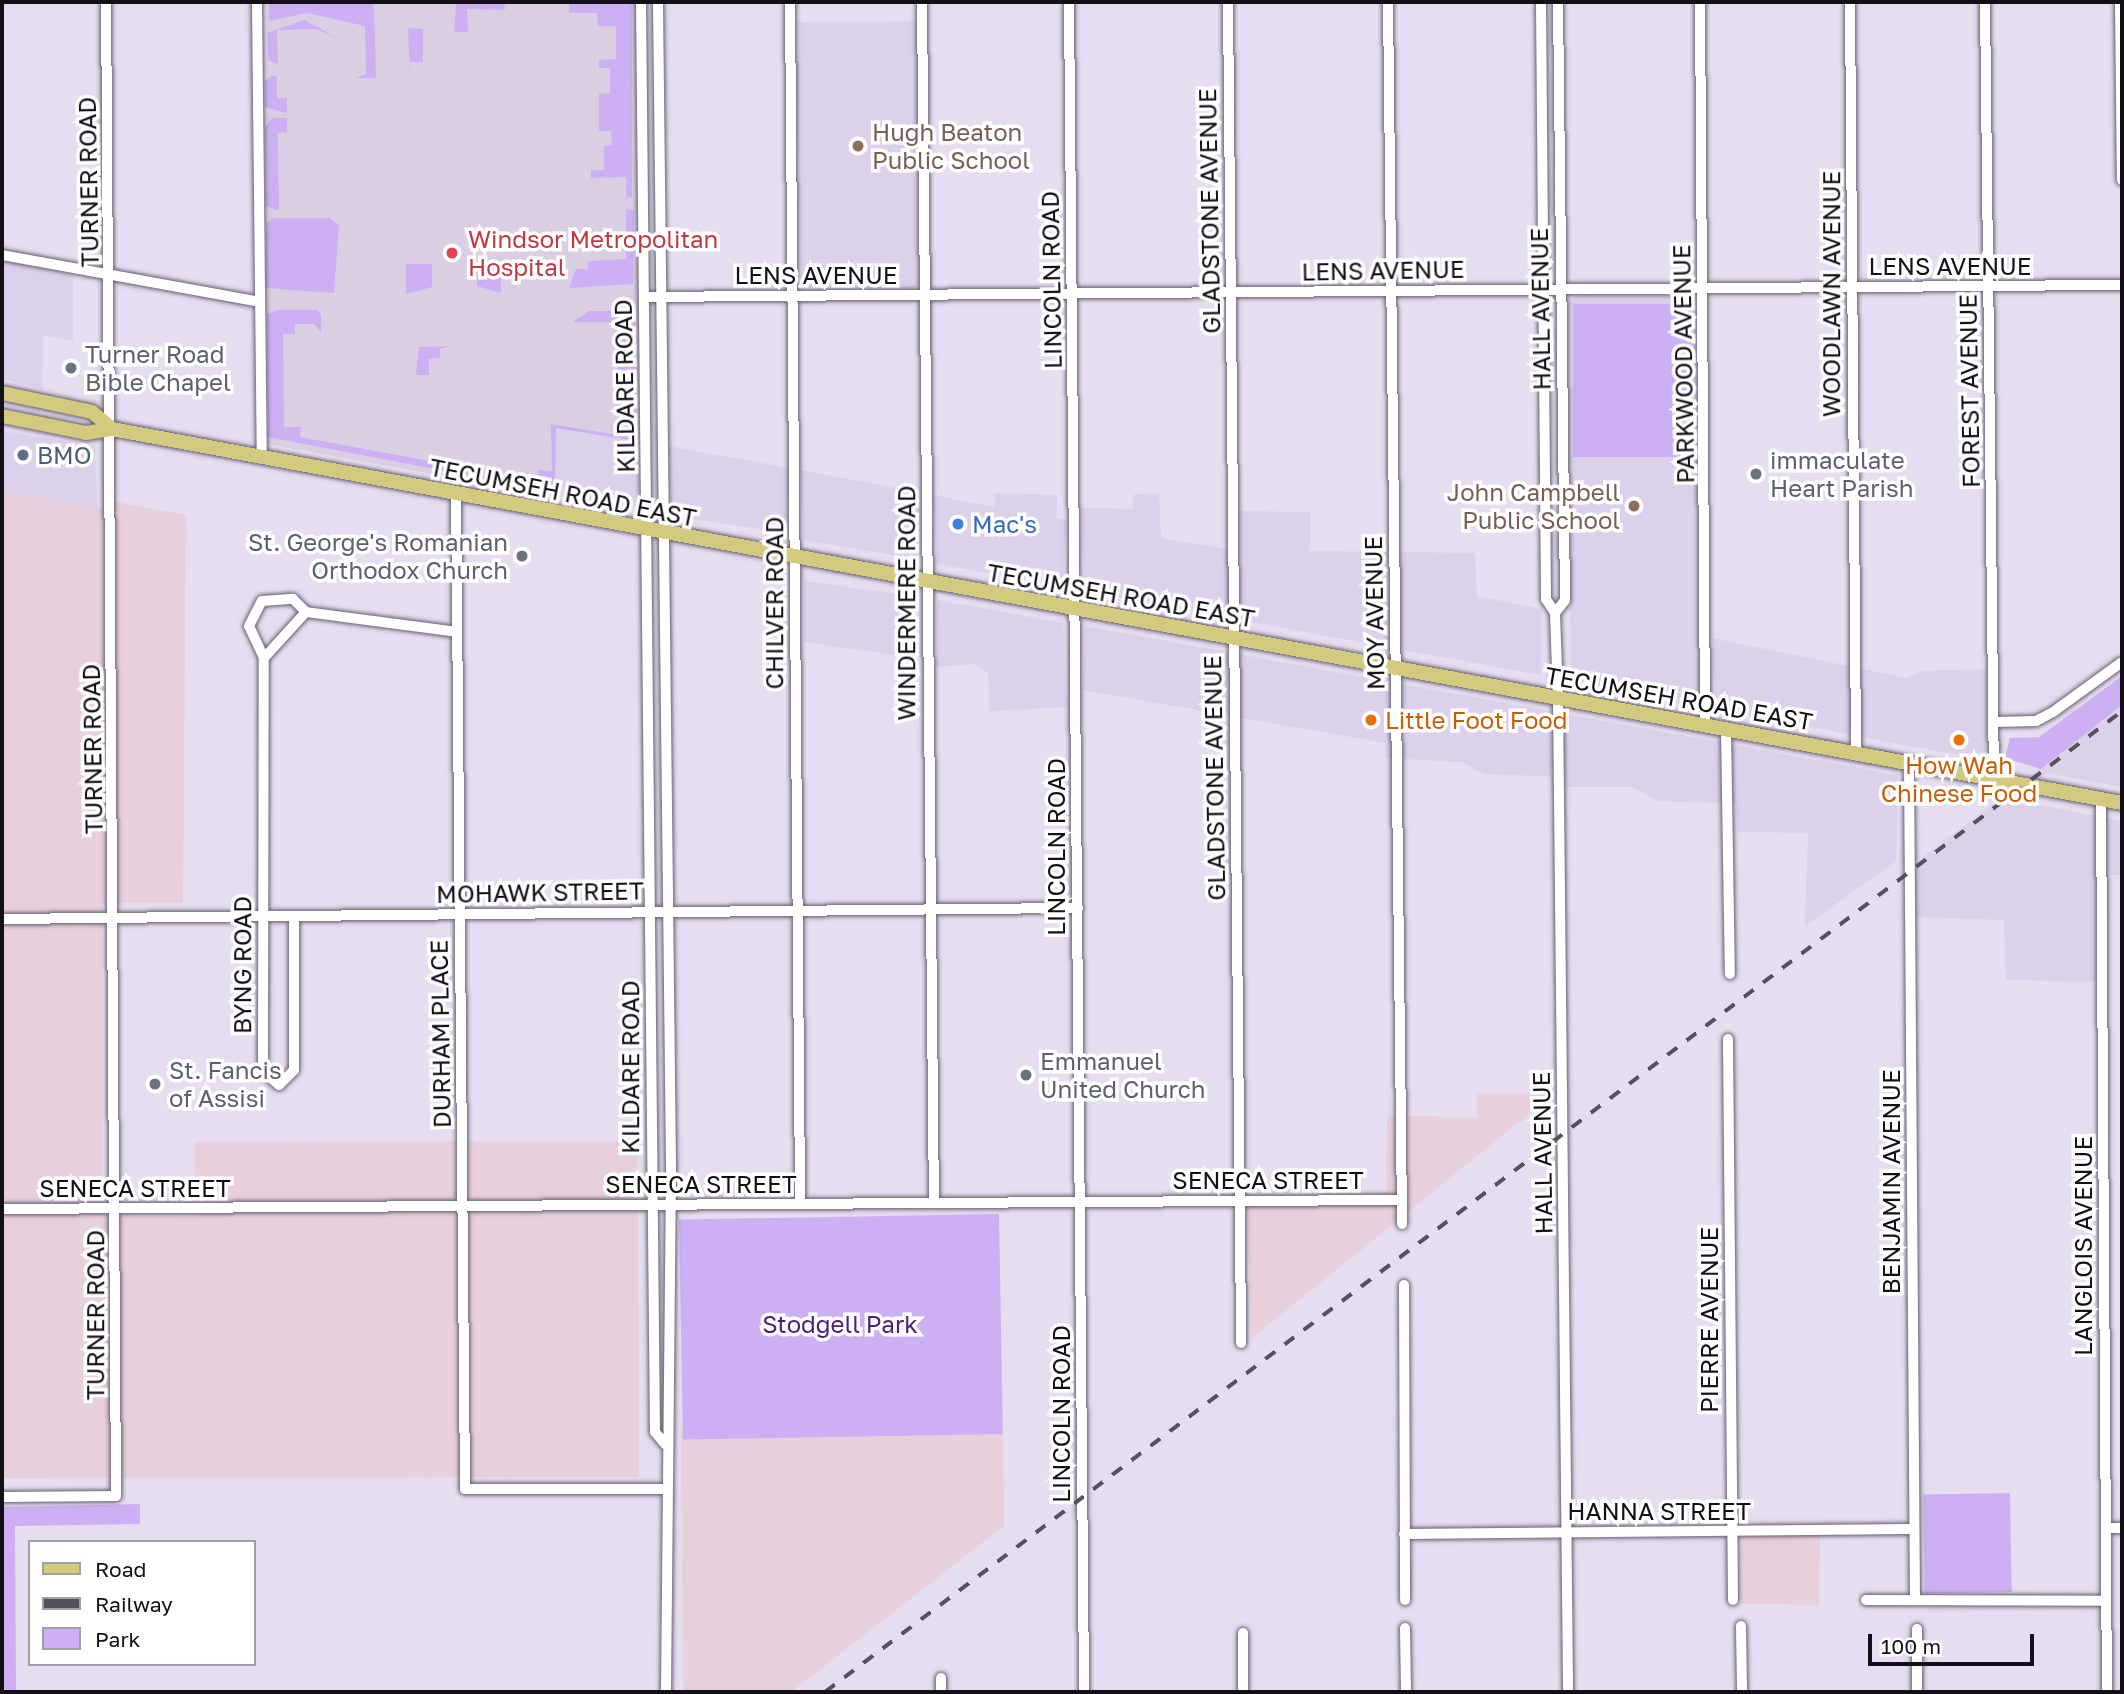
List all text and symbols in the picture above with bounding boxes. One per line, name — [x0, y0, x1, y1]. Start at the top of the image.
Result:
street label: GLADSTONE AVENUE — [1192, 88, 1226, 334]
street label: TURNER ROAD — [72, 97, 104, 267]
place label: Hugh Beaton Public School — [872, 118, 1030, 174]
marker: Hugh Beaton Public School — [850, 138, 866, 154]
street label: WOODLAWN AVENUE — [1817, 171, 1845, 417]
street label: LINCOLN ROAD — [1035, 191, 1067, 369]
place label: Windsor Metropolitan Hospital — [468, 225, 718, 281]
street label: HALL AVENUE — [1524, 227, 1556, 391]
marker: Windsor Metropolitan Hospital — [442, 243, 462, 263]
street label: PARKWOOD AVENUE — [1667, 244, 1699, 484]
street label: LENS AVENUE — [1869, 252, 2031, 280]
street label: LENS AVENUE — [1301, 254, 1465, 286]
street label: LENS AVENUE — [735, 261, 897, 289]
street label: FOREST AVENUE — [1953, 294, 1985, 488]
street label: KILDARE ROAD — [608, 299, 640, 473]
place label: Turner Road Bible Chapel — [85, 340, 231, 396]
marker: Turner Road Bible Chapel — [63, 360, 79, 376]
place label: BMO — [37, 441, 91, 469]
place label: immaculate Heart Parish — [1770, 446, 1913, 502]
marker: BMO — [15, 447, 31, 463]
street label: TECUMSEH ROAD EAST — [427, 452, 699, 532]
marker: immaculate Heart Parish — [1748, 466, 1764, 482]
place label: John Campbell Public School — [1447, 478, 1620, 534]
street label: WINDERMERE ROAD — [892, 485, 920, 721]
marker: John Campbell Public School — [1626, 498, 1642, 514]
place label: Mac's — [972, 510, 1037, 538]
marker: Mac's — [950, 516, 966, 532]
street label: CHILVER ROAD — [760, 517, 788, 689]
place label: St. George's Romanian Orthodox Church — [248, 528, 508, 584]
street label: MOY AVENUE — [1358, 536, 1390, 690]
marker: St. George's Romanian Orthodox Church — [514, 548, 530, 564]
street label: TECUMSEH ROAD EAST — [985, 557, 1257, 633]
street label: GLADSTONE AVENUE — [1197, 655, 1231, 901]
street label: TECUMSEH ROAD EAST — [1543, 660, 1815, 736]
street label: TURNER ROAD — [76, 664, 108, 834]
place label: Little Foot Food — [1385, 706, 1567, 734]
marker: Little Foot Food — [1363, 712, 1379, 728]
marker: How Wah Chinese Food — [1951, 732, 1967, 748]
place label: How Wah Chinese Food — [1881, 751, 2037, 807]
street label: LINCOLN ROAD — [1042, 758, 1070, 936]
street label: MOHAWK STREET — [436, 876, 644, 908]
street label: BYNG ROAD — [228, 896, 256, 1034]
street label: DURHAM PLACE — [424, 940, 456, 1128]
street label: KILDARE ROAD — [616, 980, 644, 1154]
place label: Emmanuel United Church — [1040, 1047, 1206, 1103]
place label: St. Fancis of Assisi — [169, 1056, 282, 1112]
marker: Emmanuel United Church — [1018, 1067, 1034, 1083]
street label: BENJAMIN AVENUE — [1877, 1069, 1905, 1295]
street label: HALL AVENUE — [1526, 1071, 1558, 1235]
marker: St. Fancis of Assisi — [147, 1076, 163, 1092]
street label: LANGLOIS AVENUE — [2069, 1136, 2097, 1356]
street label: SENECA STREET — [1172, 1166, 1364, 1194]
street label: SENECA STREET — [605, 1170, 797, 1198]
street label: SENECA STREET — [39, 1174, 231, 1202]
street label: PIERRE AVENUE — [1695, 1227, 1723, 1413]
street label: TURNER ROAD — [81, 1230, 109, 1400]
park label: Stodgell Park — [762, 1310, 918, 1338]
street label: LINCOLN ROAD — [1047, 1325, 1075, 1503]
street label: HANNA STREET — [1567, 1497, 1751, 1525]
legend — [28, 1540, 256, 1666]
text: Road — [95, 1556, 146, 1582]
text: Railway — [95, 1591, 173, 1617]
scale bar — [1872, 1620, 2038, 1664]
text: Park — [95, 1626, 140, 1652]
text: 100 m — [1881, 1633, 1941, 1659]

